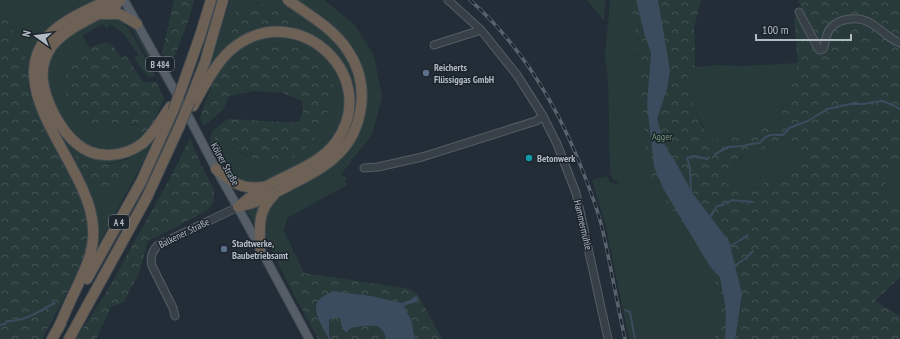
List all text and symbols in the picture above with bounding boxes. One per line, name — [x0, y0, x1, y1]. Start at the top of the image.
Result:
north arrow — [16, 16, 56, 56]
scale bar — [756, 16, 851, 42]
text: 100 m — [762, 22, 789, 37]
text: N — [19, 29, 34, 38]
road number: B 484 — [146, 57, 174, 71]
place label: Reicherts Flüssiggas GmbH — [434, 61, 494, 86]
marker: Reicherts Flüssiggas GmbH — [421, 68, 431, 78]
park label: Agger — [652, 130, 672, 143]
street label: Kölner Straße — [208, 140, 242, 188]
place label: Betonwerk — [537, 152, 576, 165]
marker: Betonwerk — [524, 153, 534, 163]
street label: Hammermühle — [571, 199, 595, 251]
road number: A 4 — [109, 215, 129, 229]
street label: Balkener Straße — [156, 215, 212, 251]
place label: Stadtwerke, Baubetriebsamt — [232, 237, 288, 262]
marker: Stadtwerke, Baubetriebsamt — [219, 244, 229, 254]

